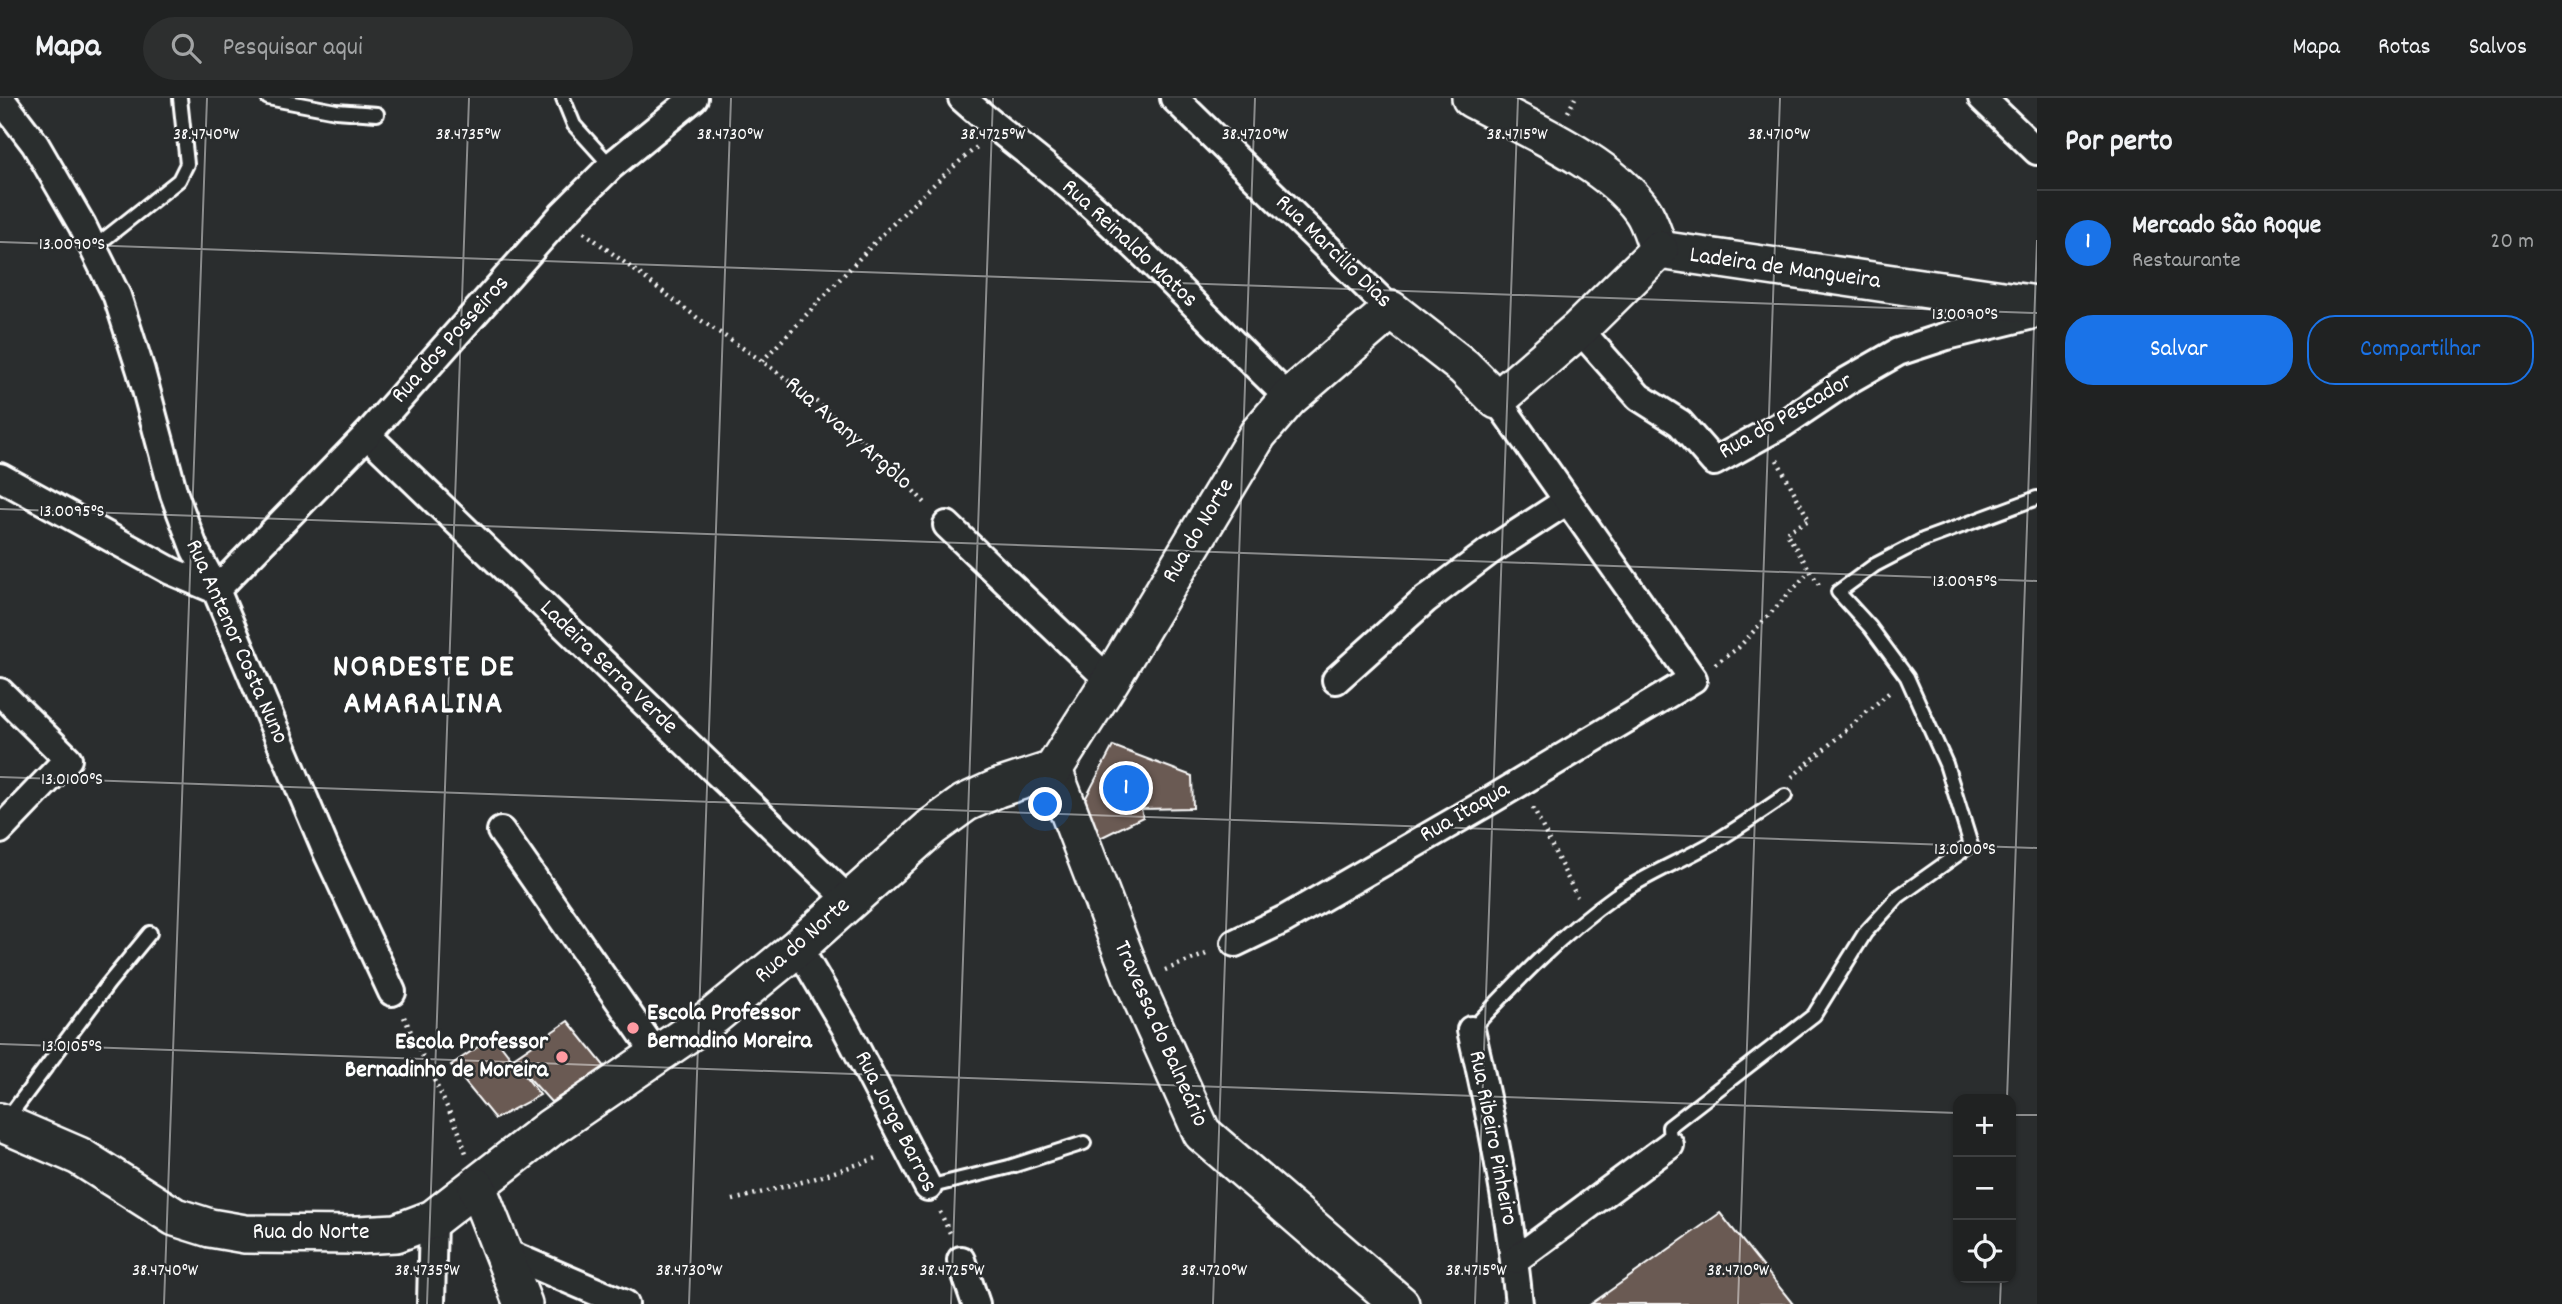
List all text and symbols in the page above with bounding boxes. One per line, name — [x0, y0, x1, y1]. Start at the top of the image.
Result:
search box — [143, 17, 633, 80]
text: Mapa — [35, 25, 101, 72]
icon: search — [167, 29, 205, 67]
text: Pesquisar aqui — [223, 30, 363, 67]
text: Mapa — [2292, 31, 2340, 65]
text: Rotas — [2378, 31, 2431, 65]
text: Salvos — [2469, 31, 2527, 65]
text: Por perto — [2065, 122, 2173, 165]
text: 38.4740°W — [173, 123, 240, 148]
text: 38.4735°W — [436, 123, 501, 148]
text: 38.4730°W — [697, 123, 764, 148]
text: 38.4725°W — [961, 123, 1026, 148]
text: 38.4720°W — [1222, 123, 1289, 148]
text: 38.4715°W — [1487, 123, 1548, 148]
text: 38.4710°W — [1748, 123, 1811, 148]
street label: Rua Reinaldo Matos — [1053, 172, 1205, 316]
street label: Rua Marcilio Dias — [1267, 187, 1399, 317]
text: Mercado São Roque — [2132, 208, 2321, 245]
text: 1 — [2085, 226, 2091, 259]
text: 20 m — [2490, 226, 2534, 259]
text: 13.0090°S — [39, 233, 105, 258]
street label: Ladeira de Mangueira — [1687, 239, 1883, 299]
text: Restaurante — [2132, 245, 2241, 278]
street label: Rua dos Posseiros — [384, 268, 518, 412]
text: 13.0090°S — [1932, 303, 1998, 328]
button: Salvar — [2065, 315, 2293, 385]
button: Compartilhar — [2307, 315, 2534, 385]
street label: Rua do Pescador — [1713, 365, 1859, 469]
street label: Rua Avany Argôlo — [777, 369, 919, 499]
street label: Rua do Norte — [1154, 472, 1244, 590]
text: 13.0095°S — [40, 500, 104, 525]
street label: Rua Antenor Costa Nuno — [176, 534, 296, 750]
text: 13.0095°S — [1933, 570, 1997, 595]
street label: Ladeira Serra Verde — [531, 593, 685, 743]
district label: NORDESTE DE AMARALINA — [333, 646, 515, 729]
pin: 1 — [1103, 762, 1149, 814]
text: 13.0100°S — [41, 768, 103, 793]
street label: Rua Itaqua — [1414, 773, 1517, 852]
your location — [1028, 787, 1062, 821]
text: 13.0100°S — [1934, 838, 1996, 863]
street label: Rua do Norte — [748, 890, 858, 992]
street label: Travessa do Balneário — [1104, 935, 1216, 1133]
place label: Escola Professor Bernadino Moreira — [647, 997, 813, 1059]
marker: Escola Professor Bernadino Moreira — [625, 1020, 641, 1036]
place label: Escola Professor Bernadinho de Moreira — [345, 1026, 549, 1088]
text: 13.0105°S — [42, 1035, 102, 1060]
street label: Rua Jorge Barros — [845, 1045, 945, 1199]
street label: Rua Ribeiro Pinheiro — [1458, 1048, 1526, 1228]
marker: Escola Professor Bernadinho de Moreira — [554, 1049, 570, 1065]
map controls — [1953, 1094, 2016, 1283]
button: + — [1953, 1094, 2016, 1157]
button: − — [1953, 1157, 2016, 1220]
street label: Rua do Norte — [252, 1216, 370, 1250]
button: locate — [1953, 1220, 2016, 1283]
text: 38.4740°W — [132, 1259, 199, 1284]
text: 38.4735°W — [395, 1259, 460, 1284]
text: 38.4730°W — [656, 1259, 723, 1284]
text: 38.4725°W — [920, 1259, 985, 1284]
text: 38.4720°W — [1181, 1259, 1248, 1284]
text: 38.4715°W — [1446, 1259, 1507, 1284]
text: 38.4710°W — [1707, 1259, 1770, 1284]

